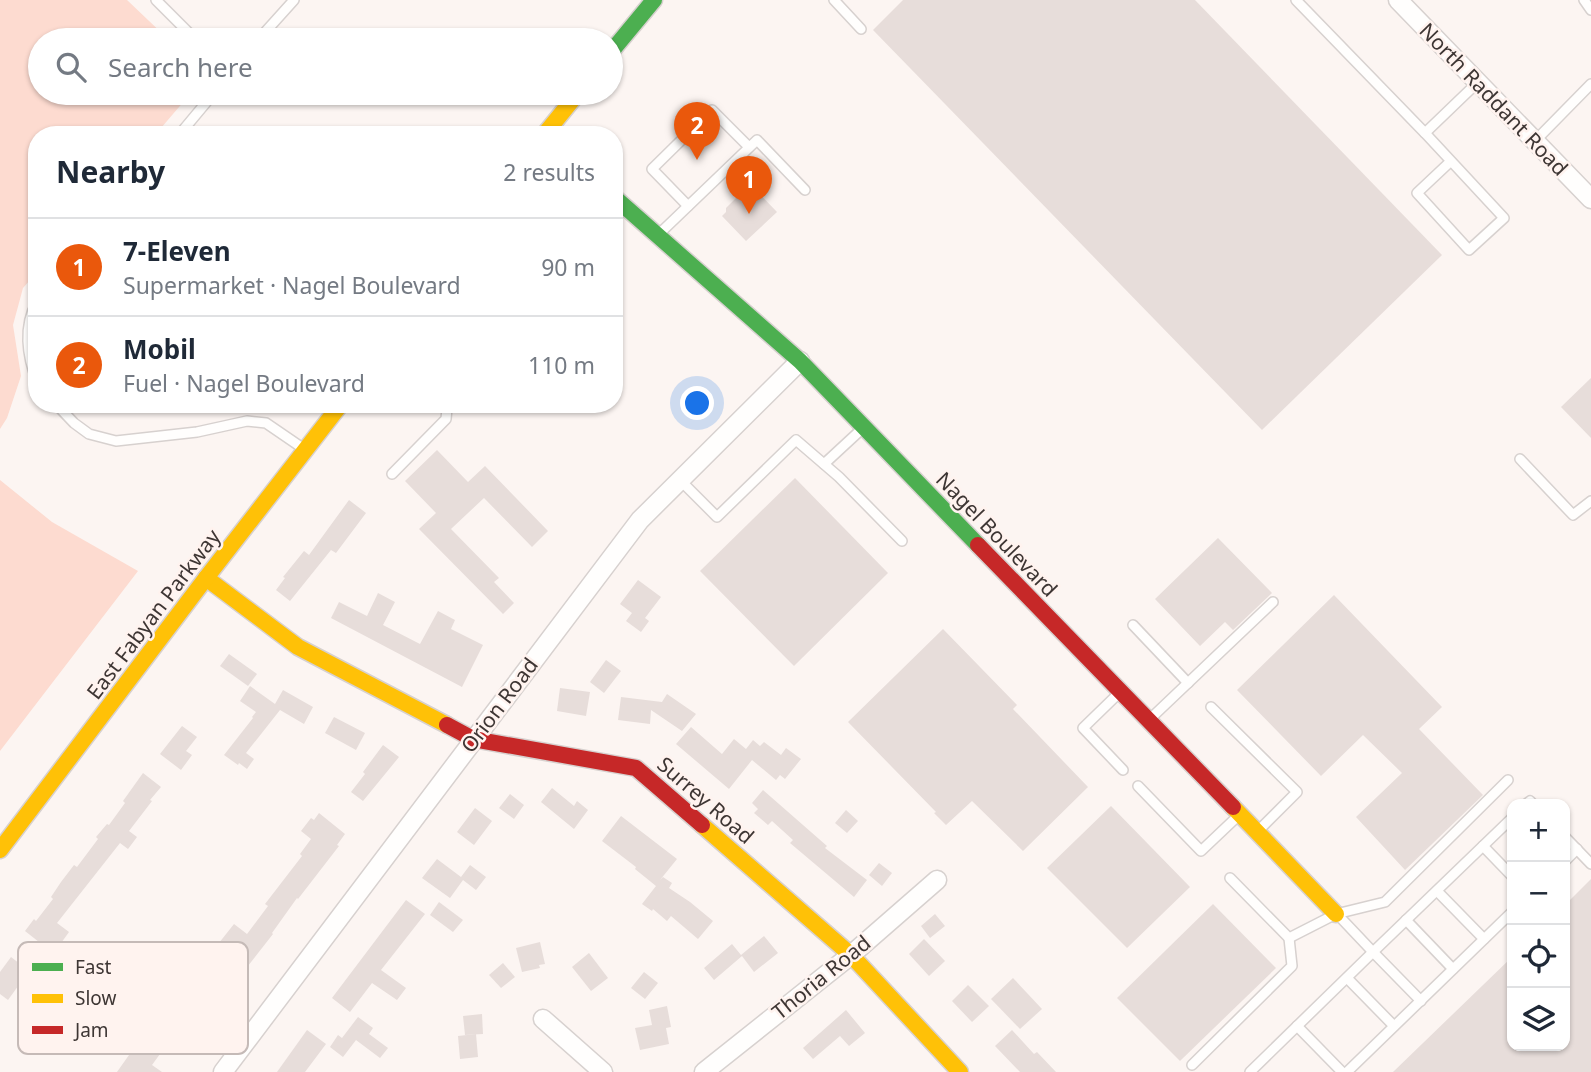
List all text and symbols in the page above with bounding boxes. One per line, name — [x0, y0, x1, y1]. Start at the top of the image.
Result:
street label: North Raddant Road — [1414, 17, 1574, 181]
search box — [28, 28, 623, 105]
icon: search — [52, 48, 90, 86]
text: Search here — [108, 49, 253, 85]
pin: 2 — [674, 102, 720, 160]
text: Nearby — [56, 151, 165, 192]
text: 2 results — [503, 156, 595, 188]
pin: 1 — [726, 156, 772, 214]
text: 7-Eleven — [123, 233, 231, 269]
text: 1 — [72, 251, 86, 283]
text: 90 m — [541, 251, 595, 283]
text: Supermarket · Nagel Boulevard — [123, 269, 461, 301]
text: Mobil — [123, 331, 196, 367]
text: 2 — [72, 349, 86, 381]
text: 110 m — [528, 349, 595, 381]
text: Fuel · Nagel Boulevard — [123, 367, 365, 399]
your location — [680, 386, 714, 420]
street label: Nagel Boulevard — [930, 466, 1064, 602]
street label: East Fabyan Parkway — [80, 523, 226, 705]
street label: Orion Road — [454, 652, 544, 758]
street label: Surrey Road — [652, 750, 760, 850]
map controls — [1507, 799, 1570, 1051]
button: + — [1507, 799, 1570, 862]
button: − — [1507, 862, 1570, 925]
button: locate — [1507, 925, 1570, 988]
street label: Thoria Road — [766, 929, 876, 1025]
legend — [18, 942, 248, 1054]
text: Fast — [75, 954, 112, 980]
text: Slow — [75, 985, 116, 1011]
button: layers — [1507, 988, 1570, 1051]
text: Jam — [73, 1017, 109, 1043]

